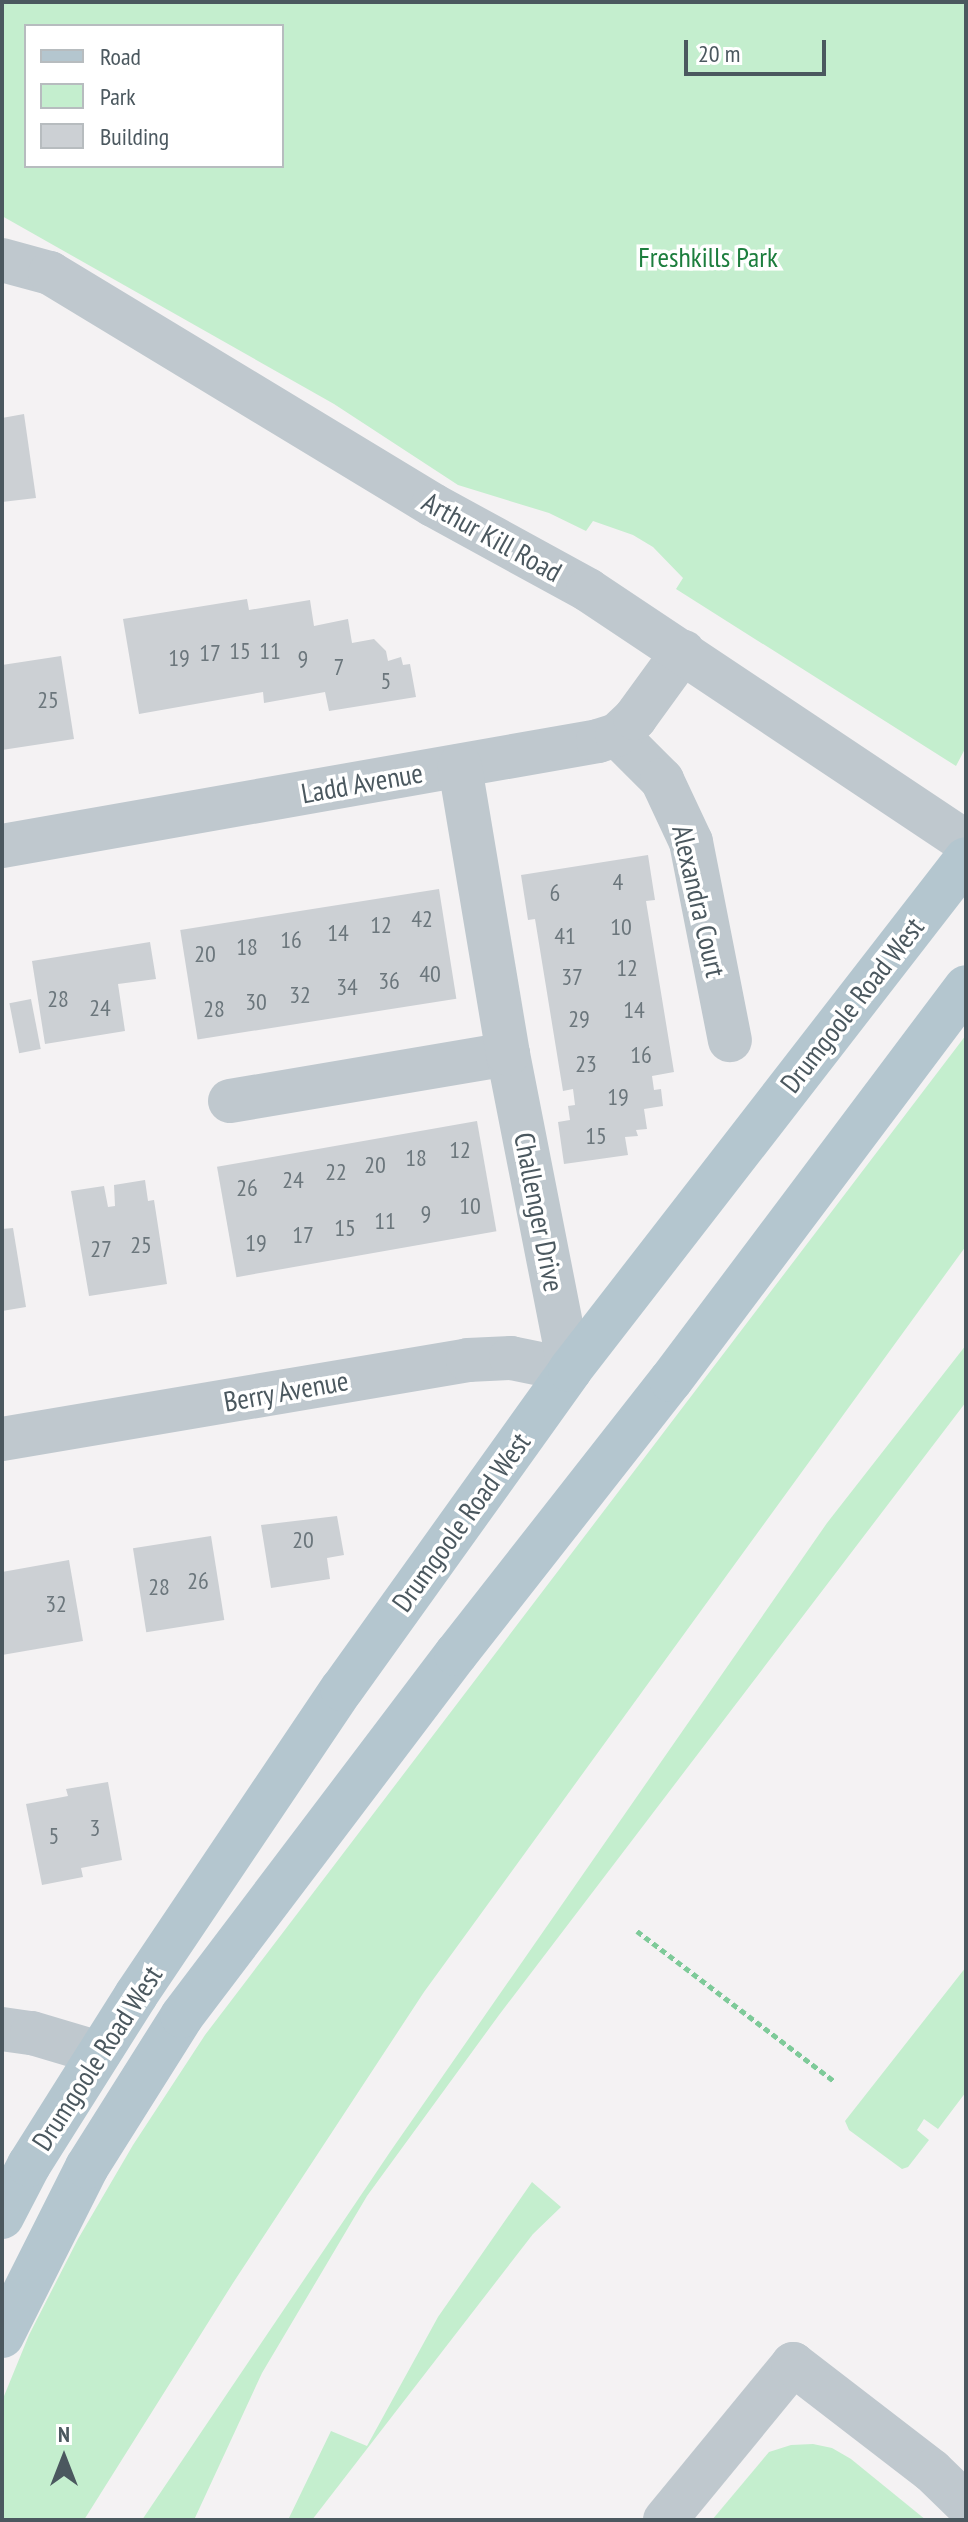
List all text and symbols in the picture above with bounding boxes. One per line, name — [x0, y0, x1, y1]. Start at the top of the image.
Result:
legend — [24, 24, 284, 168]
scale bar — [688, 24, 830, 74]
text: 20 m — [698, 38, 740, 69]
text: Road — [100, 41, 141, 72]
text: Park — [100, 81, 136, 112]
text: Building — [100, 121, 169, 152]
park label: Freshkills Park — [638, 240, 778, 274]
street label: Arthur Kill Road — [417, 485, 567, 589]
house number: 15 — [229, 637, 251, 665]
house number: 11 — [259, 637, 281, 665]
house number: 17 — [199, 639, 221, 667]
house number: 19 — [168, 644, 190, 672]
house number: 9 — [298, 645, 308, 673]
house number: 7 — [334, 653, 344, 681]
house number: 5 — [381, 667, 391, 695]
house number: 25 — [37, 686, 59, 714]
street label: Ladd Avenue — [298, 756, 426, 810]
street label: Alexandra Court — [665, 822, 733, 980]
house number: 4 — [613, 868, 623, 896]
house number: 6 — [550, 879, 560, 907]
house number: 42 — [411, 905, 433, 933]
house number: 12 — [370, 911, 392, 939]
street label: Drumgoole Road West — [773, 911, 931, 1099]
house number: 10 — [610, 913, 632, 941]
house number: 14 — [327, 919, 349, 947]
house number: 41 — [554, 922, 576, 950]
house number: 16 — [280, 926, 302, 954]
house number: 18 — [236, 933, 258, 961]
house number: 20 — [194, 940, 216, 968]
house number: 12 — [616, 954, 638, 982]
house number: 40 — [419, 960, 441, 988]
house number: 37 — [561, 963, 583, 991]
house number: 36 — [378, 967, 400, 995]
house number: 34 — [336, 973, 358, 1001]
house number: 32 — [289, 981, 311, 1009]
house number: 28 — [47, 985, 69, 1013]
house number: 30 — [245, 988, 267, 1016]
house number: 24 — [89, 994, 111, 1022]
house number: 28 — [203, 995, 225, 1023]
house number: 14 — [623, 996, 645, 1024]
house number: 29 — [568, 1005, 590, 1033]
house number: 16 — [630, 1041, 652, 1069]
house number: 23 — [575, 1050, 597, 1078]
house number: 19 — [607, 1083, 629, 1111]
house number: 15 — [585, 1122, 607, 1150]
street label: Challenger Drive — [507, 1130, 571, 1294]
house number: 12 — [449, 1136, 471, 1164]
house number: 18 — [405, 1144, 427, 1172]
house number: 20 — [364, 1151, 386, 1179]
house number: 22 — [325, 1158, 347, 1186]
house number: 24 — [282, 1166, 304, 1194]
house number: 26 — [236, 1174, 258, 1202]
house number: 10 — [459, 1192, 481, 1220]
house number: 9 — [421, 1200, 431, 1228]
house number: 11 — [374, 1207, 396, 1235]
house number: 15 — [334, 1214, 356, 1242]
house number: 17 — [292, 1221, 314, 1249]
house number: 19 — [245, 1229, 267, 1257]
house number: 25 — [130, 1231, 152, 1259]
house number: 27 — [90, 1235, 112, 1263]
street label: Berry Avenue — [220, 1363, 352, 1419]
street label: Drumgoole Road West — [385, 1426, 537, 1618]
house number: 20 — [292, 1526, 314, 1554]
house number: 26 — [187, 1567, 209, 1595]
house number: 28 — [148, 1573, 170, 1601]
house number: 32 — [45, 1590, 67, 1618]
house number: 3 — [90, 1814, 100, 1842]
house number: 5 — [49, 1822, 59, 1850]
street label: Drumgoole Road West — [25, 1959, 169, 2157]
north arrow — [24, 2418, 104, 2498]
text: N — [58, 2420, 70, 2448]

